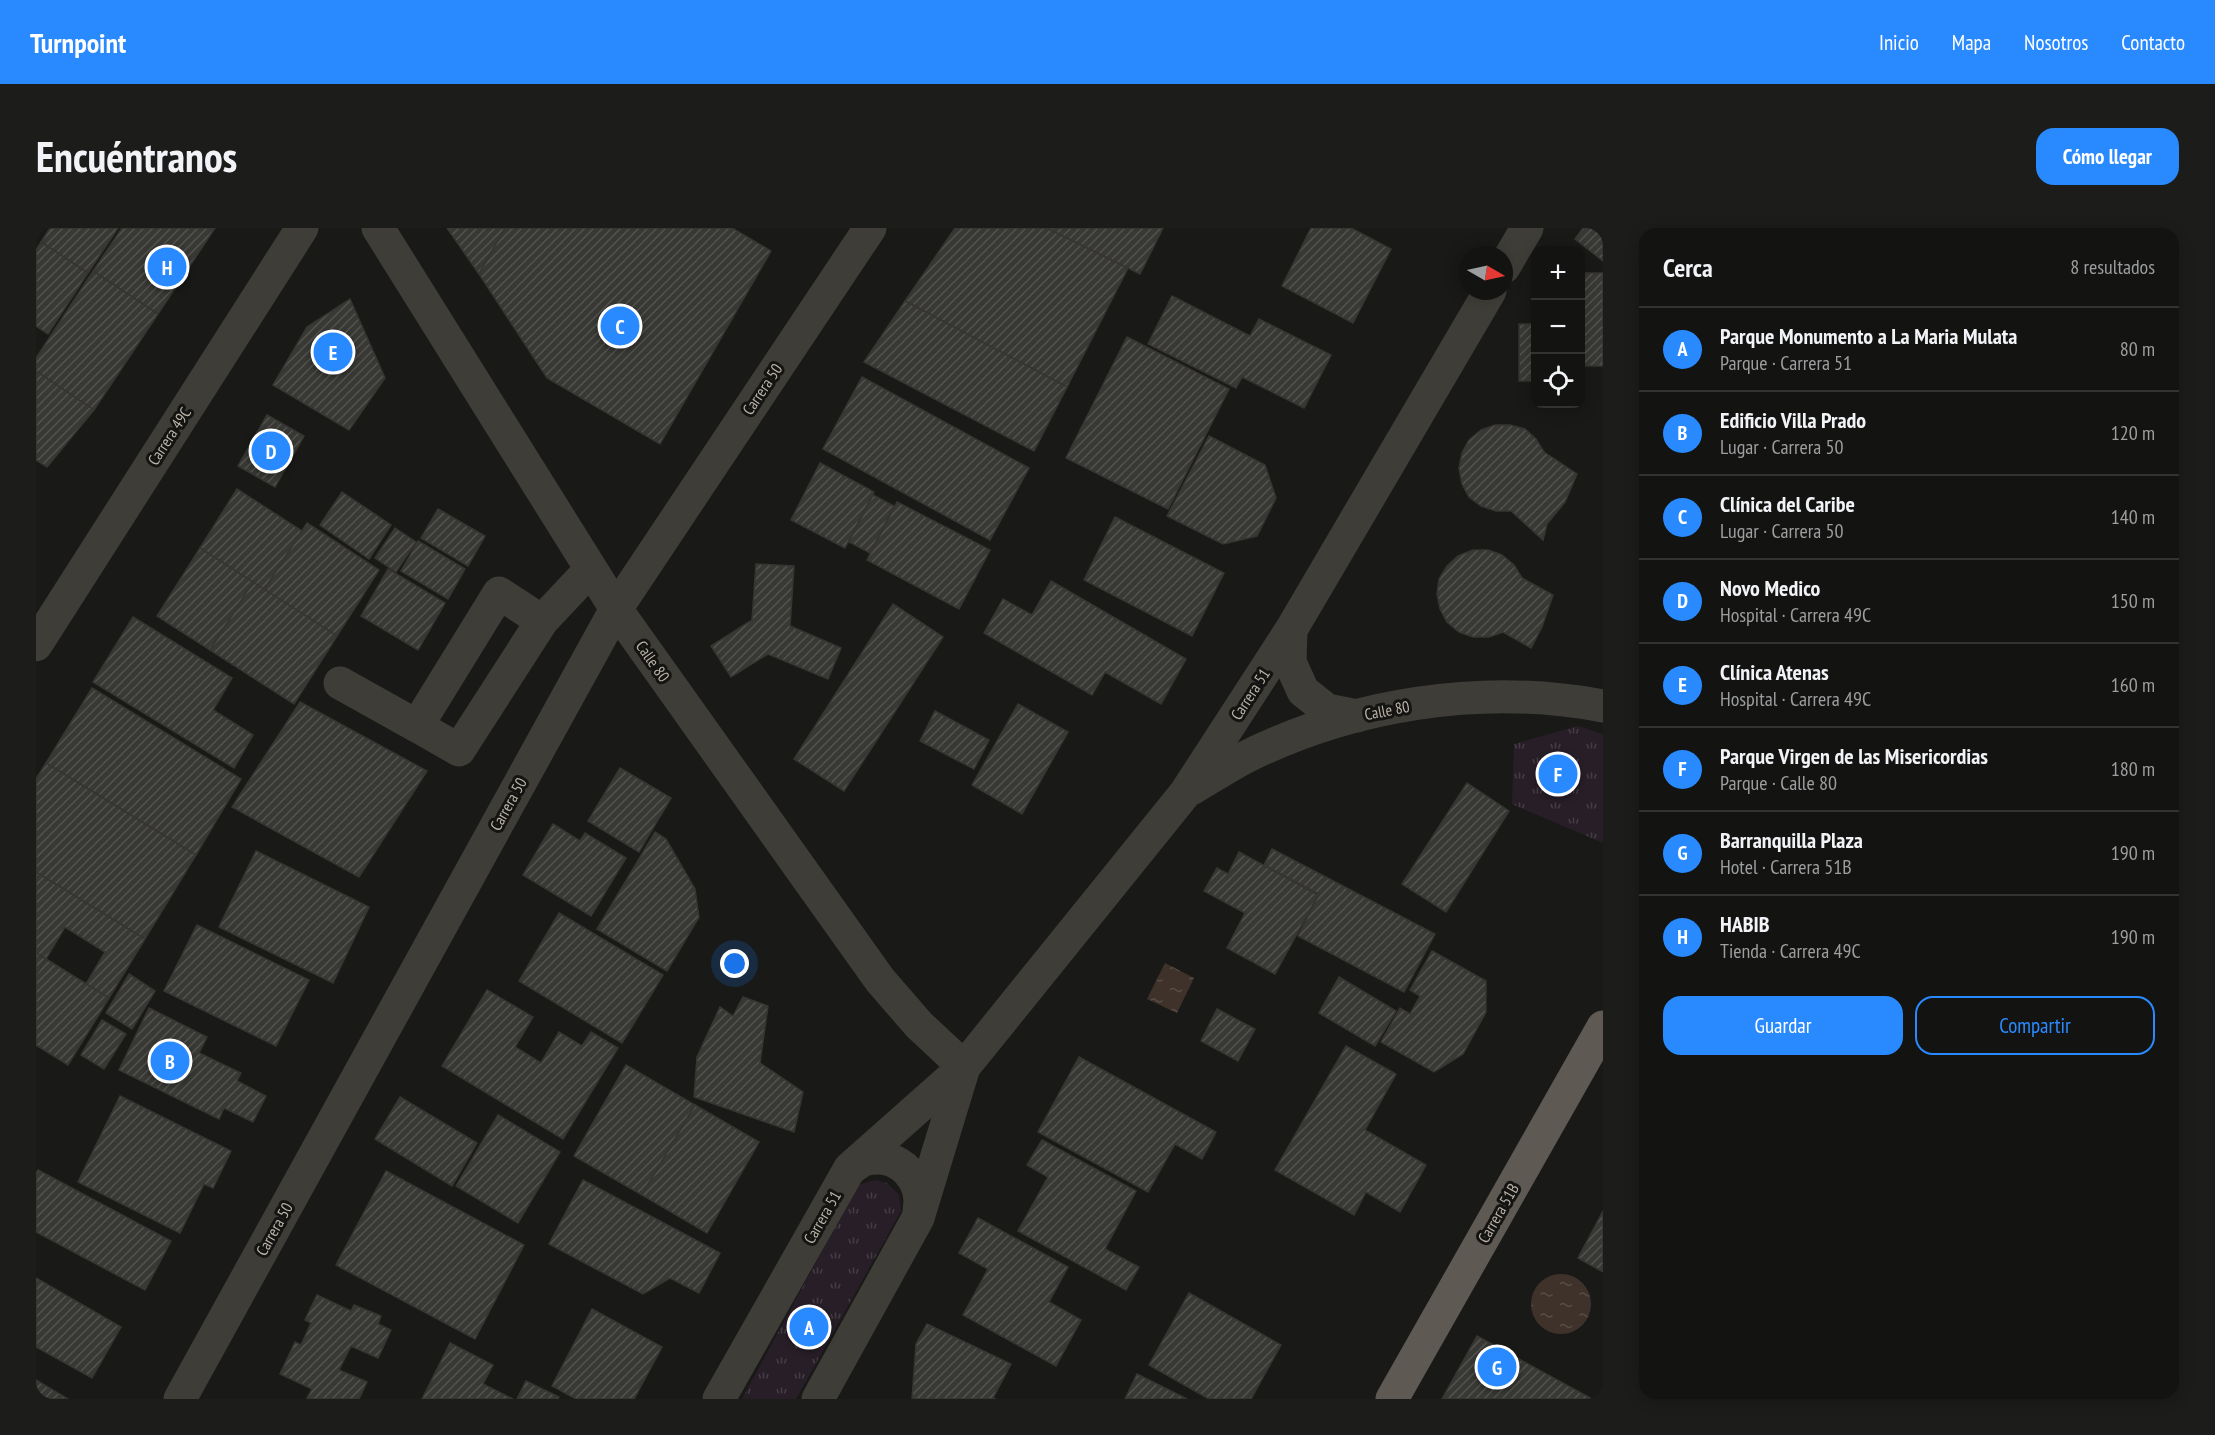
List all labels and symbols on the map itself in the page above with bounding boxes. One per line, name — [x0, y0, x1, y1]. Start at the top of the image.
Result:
pin: H — [148, 244, 186, 290]
north arrow — [1459, 246, 1513, 300]
pin: C — [600, 304, 640, 348]
pin: E — [314, 330, 352, 374]
street label: Carrera 50 — [738, 360, 786, 418]
street label: Carrera 49C — [143, 403, 195, 469]
pin: D — [252, 428, 290, 474]
street label: Calle 80 — [632, 637, 674, 685]
street label: Carrera 51 — [1226, 664, 1274, 724]
street label: Calle 80 — [1363, 696, 1411, 724]
pin: F — [1538, 752, 1577, 796]
street label: Carrera 50 — [485, 774, 531, 834]
your location — [720, 949, 749, 978]
pin: B — [150, 1038, 190, 1084]
street label: Carrera 51B — [1473, 1180, 1523, 1246]
street label: Carrera 51 — [799, 1187, 845, 1247]
street label: Carrera 50 — [251, 1199, 297, 1259]
pin: A — [790, 1304, 828, 1350]
pin: G — [1478, 1344, 1516, 1390]

